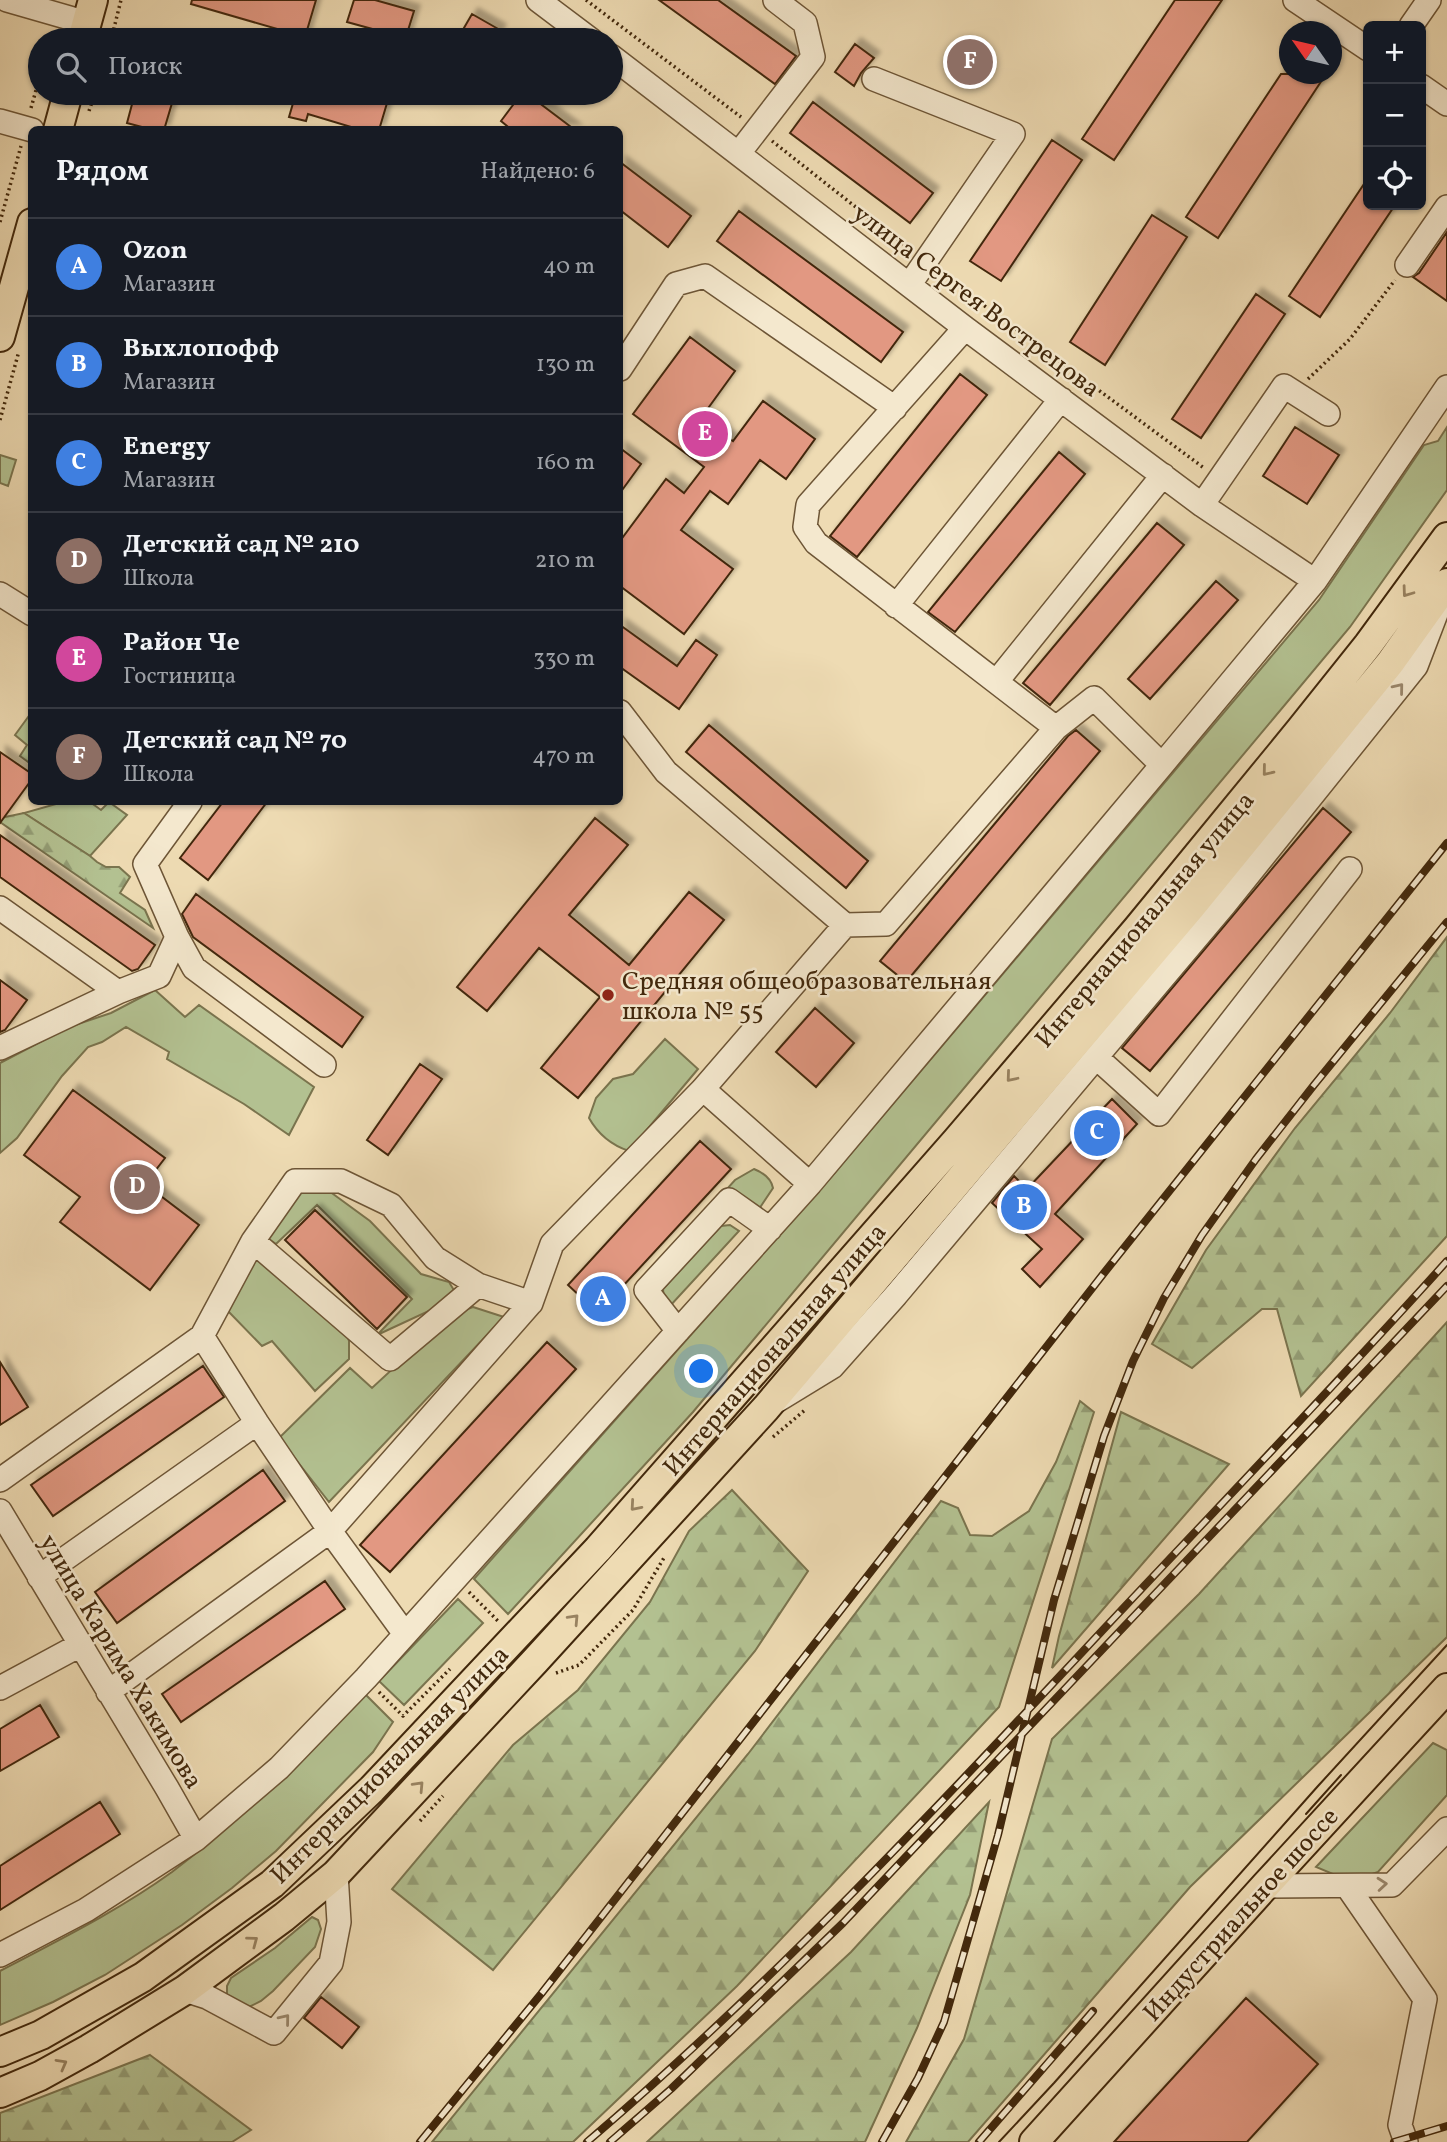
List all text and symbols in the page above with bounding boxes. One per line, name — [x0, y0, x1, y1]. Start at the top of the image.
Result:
north arrow — [1279, 21, 1342, 84]
map controls — [1363, 21, 1426, 210]
button: + — [1363, 21, 1426, 84]
search box — [28, 28, 623, 105]
pin: F — [947, 36, 993, 88]
icon: search — [52, 48, 90, 86]
text: Поиск — [108, 49, 182, 85]
button: − — [1363, 84, 1426, 147]
button: locate — [1363, 147, 1426, 210]
text: Рядом — [56, 151, 149, 193]
text: Найдено: 6 — [480, 156, 595, 188]
street label: улица Сергея Вострецова — [844, 196, 1107, 407]
text: Ozon — [123, 233, 188, 269]
text: A — [71, 251, 87, 283]
text: 40 m — [543, 251, 595, 283]
text: Магазин — [123, 269, 215, 301]
text: Выхлопофф — [123, 331, 279, 367]
text: B — [71, 349, 87, 381]
text: 130 m — [536, 349, 595, 381]
text: Магазин — [123, 367, 215, 399]
pin: E — [682, 408, 728, 460]
text: Energy — [123, 429, 210, 465]
text: C — [72, 447, 86, 479]
text: 160 m — [536, 447, 595, 479]
text: Магазин — [123, 465, 215, 497]
text: Детский сад № 210 — [123, 527, 359, 563]
text: D — [71, 545, 87, 577]
text: 210 m — [535, 545, 595, 577]
text: Школа — [123, 563, 194, 595]
one-way arrow — [1403, 584, 1415, 597]
text: Район Че — [123, 625, 240, 661]
text: E — [72, 643, 86, 675]
text: 330 m — [533, 643, 595, 675]
text: Гостиница — [123, 661, 236, 693]
one-way arrow — [1390, 683, 1403, 695]
text: Детский сад № 70 — [123, 723, 347, 759]
text: F — [72, 741, 86, 773]
text: 470 m — [532, 741, 595, 773]
text: Школа — [123, 759, 194, 791]
one-way arrow — [1262, 763, 1275, 775]
street label: Интернациональная улица — [1027, 784, 1264, 1056]
place label: Средняя общеобразовательная школа № 55 — [622, 964, 992, 1030]
marker: Средняя общеобразовательная школа № 55 — [600, 987, 616, 1003]
one-way arrow — [1007, 1069, 1019, 1082]
pin: C — [1074, 1107, 1120, 1159]
pin: D — [114, 1161, 160, 1213]
pin: B — [1001, 1181, 1047, 1233]
street label: Интернациональная улица — [655, 1216, 896, 1485]
pin: A — [580, 1273, 626, 1325]
your location — [684, 1354, 718, 1388]
one-way arrow — [631, 1498, 643, 1511]
street label: улица Карима Хакимова — [30, 1528, 211, 1796]
one-way arrow — [565, 1614, 578, 1627]
street label: Интернациональная улица — [263, 1638, 518, 1893]
one-way arrow — [410, 1781, 423, 1794]
street label: Индустриальное шоссе — [1135, 1800, 1348, 2030]
one-way arrow — [1377, 1877, 1388, 1892]
one-way arrow — [245, 1936, 258, 1949]
one-way arrow — [277, 2014, 290, 2026]
one-way arrow — [54, 2059, 67, 2072]

